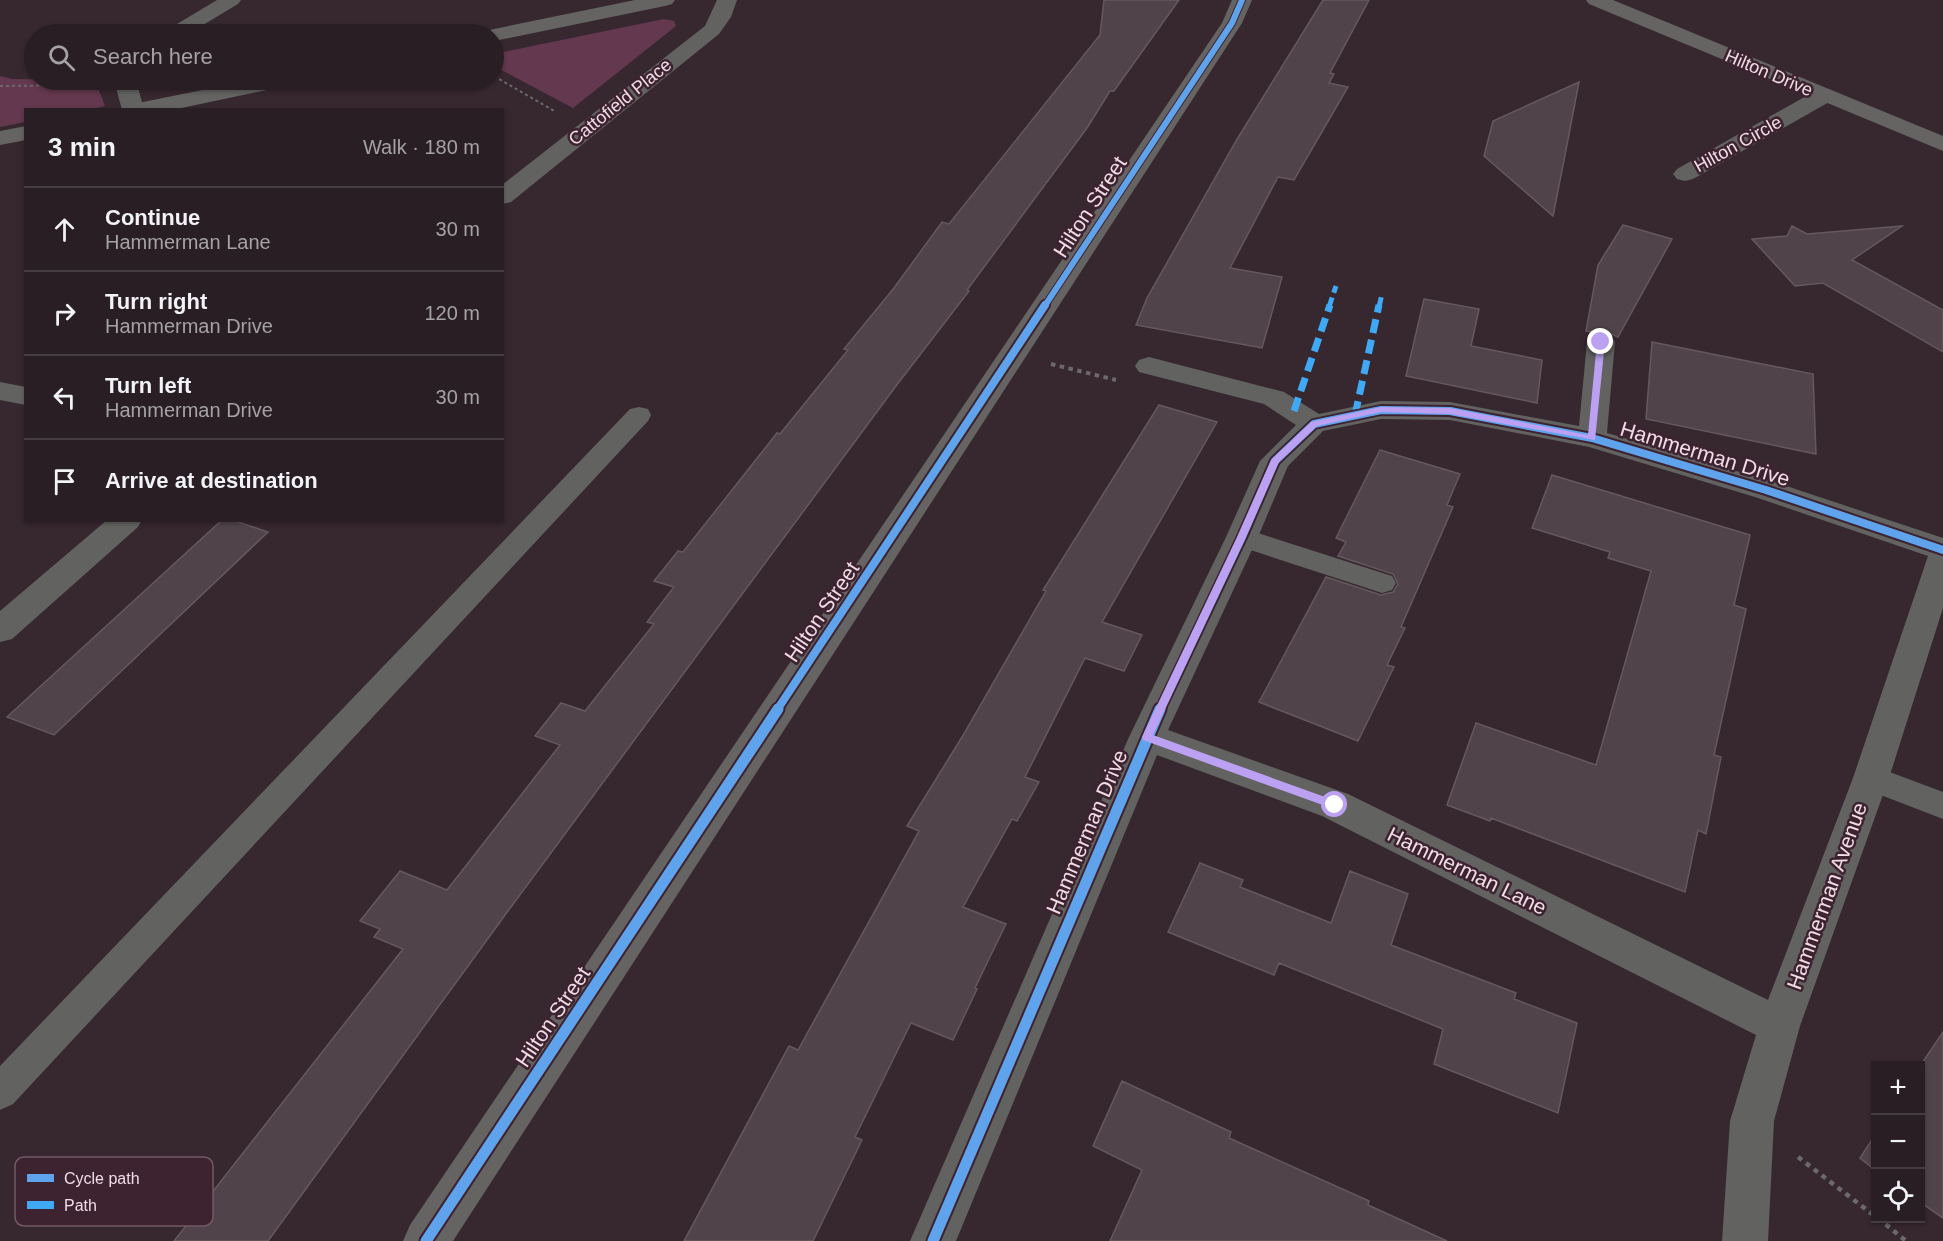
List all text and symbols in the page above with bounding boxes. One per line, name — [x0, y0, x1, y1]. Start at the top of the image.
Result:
search box — [24, 24, 504, 90]
icon: search — [45, 41, 78, 74]
text: Search here — [93, 44, 213, 69]
street label: Hilton Drive — [1722, 46, 1816, 100]
street label: Cattofield Place — [565, 55, 675, 149]
street label: Hilton Circle — [1691, 112, 1785, 176]
text: 3 min — [48, 132, 116, 162]
text: Walk · 180 m — [363, 136, 480, 158]
street label: Hilton Street — [1048, 152, 1131, 261]
text: Continue — [105, 205, 200, 230]
icon: ahead — [48, 213, 81, 246]
text: 30 m — [436, 218, 480, 240]
text: Hammerman Lane — [105, 231, 271, 253]
text: Turn right — [105, 289, 207, 314]
icon: right — [48, 297, 81, 330]
text: 120 m — [424, 302, 480, 324]
text: Hammerman Drive — [105, 315, 273, 337]
route end — [1587, 328, 1613, 354]
text: Turn left — [105, 373, 191, 398]
icon: left — [48, 381, 81, 414]
text: 30 m — [436, 386, 480, 408]
text: Hammerman Drive — [105, 399, 273, 421]
street label: Hammerman Drive — [1618, 417, 1793, 490]
icon: arrive — [48, 465, 81, 498]
text: Arrive at destination — [105, 468, 318, 493]
street label: Hilton Street — [780, 557, 864, 666]
street label: Hammerman Drive — [1042, 746, 1132, 917]
route start — [1321, 791, 1347, 817]
street label: Hammerman Avenue — [1782, 799, 1871, 992]
street label: Hammerman Lane — [1384, 822, 1550, 919]
street label: Hilton Street — [511, 962, 595, 1071]
map controls — [1871, 1061, 1925, 1223]
button: + — [1871, 1061, 1925, 1115]
button: − — [1871, 1115, 1925, 1169]
legend — [15, 1157, 213, 1226]
button: locate — [1871, 1169, 1925, 1223]
text: Cycle path — [64, 1170, 140, 1187]
text: Path — [64, 1197, 97, 1214]

